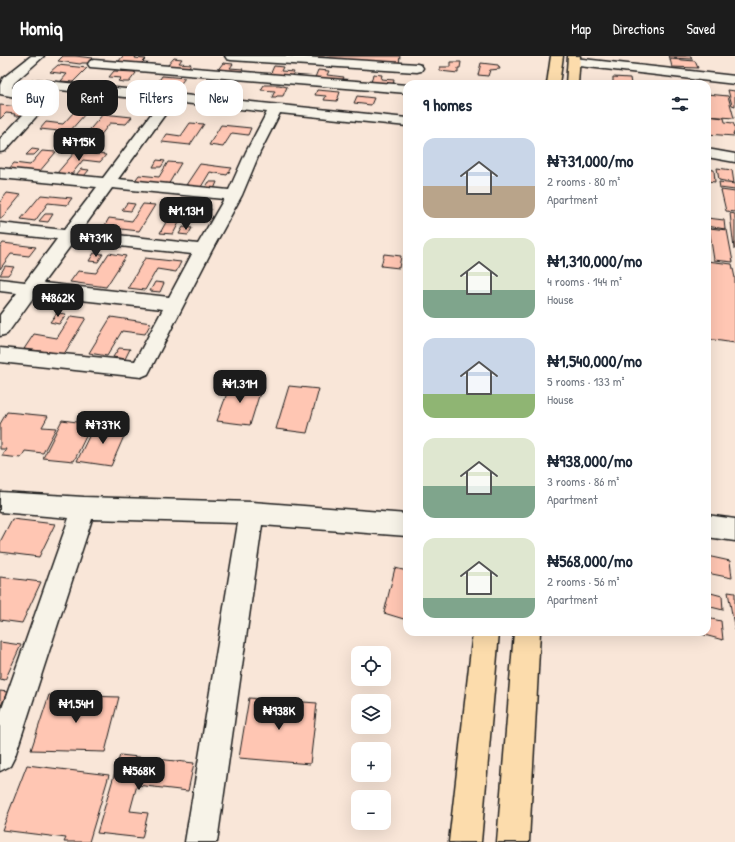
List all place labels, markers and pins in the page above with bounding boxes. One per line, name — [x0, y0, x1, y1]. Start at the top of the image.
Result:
pin: ₦715K — [51, 128, 107, 162]
pin: ₦1.13M — [153, 197, 219, 231]
pin: ₦731K — [68, 224, 124, 258]
pin: ₦862K — [30, 284, 86, 318]
pin: ₦1.31M — [207, 370, 273, 404]
pin: ₦737K — [75, 411, 131, 445]
pin: ₦1.54M — [43, 690, 109, 724]
pin: ₦938K — [251, 697, 307, 731]
pin: ₦568K — [111, 757, 167, 791]

